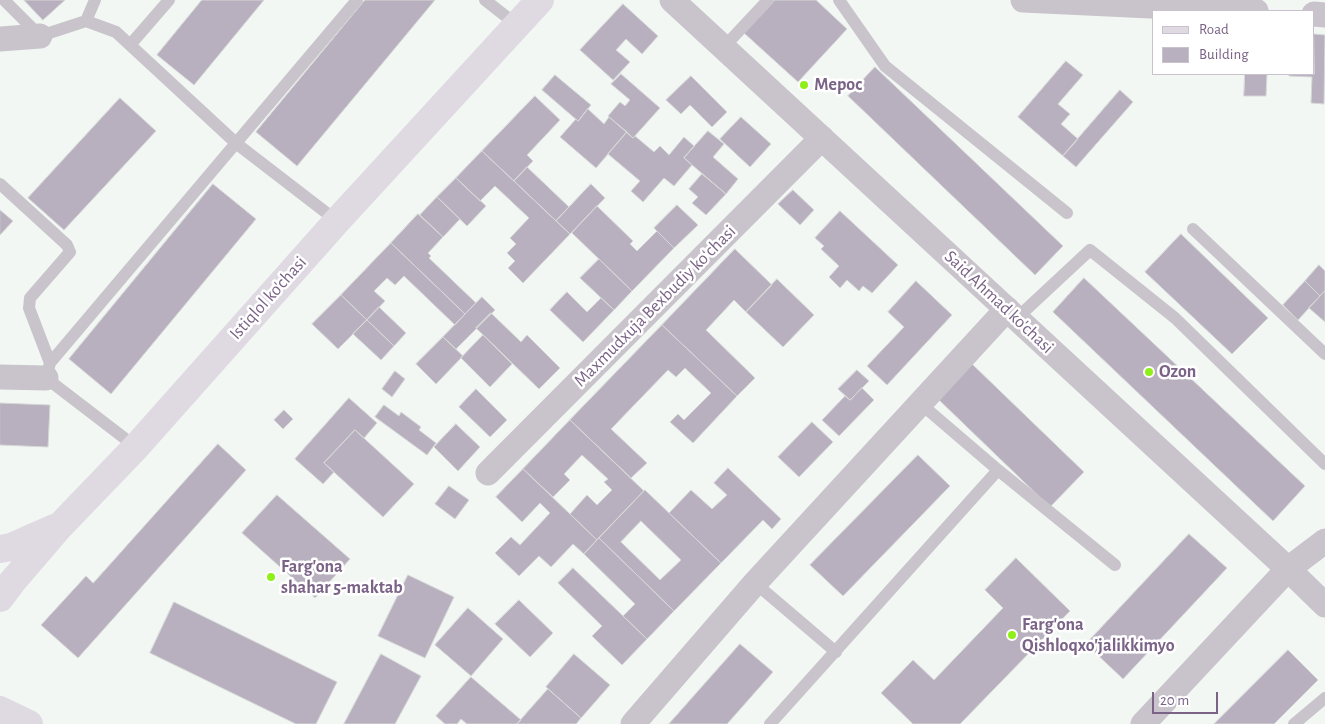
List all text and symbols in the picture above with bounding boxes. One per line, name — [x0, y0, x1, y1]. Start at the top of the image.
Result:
legend — [1152, 10, 1315, 75]
text: Road — [1199, 22, 1229, 37]
text: Building — [1199, 47, 1249, 62]
place label: Мерос — [814, 74, 862, 96]
marker: Мерос — [798, 79, 810, 91]
street label: Maxmudxuja Bexbudiy koʻchasi — [570, 221, 740, 391]
street label: Said Ahmad ko'chasi — [940, 246, 1058, 358]
street label: Istiqlol ko'chasi — [225, 252, 311, 344]
place label: Ozon — [1159, 361, 1196, 383]
marker: Ozon — [1143, 366, 1155, 378]
place label: Farg'ona shahar 5-maktab — [281, 556, 403, 598]
marker: Farg'ona shahar 5-maktab — [265, 571, 277, 583]
place label: Farg'ona Qishloqxo'jalikkimyo — [1022, 614, 1175, 656]
marker: Farg'ona Qishloqxo'jalikkimyo — [1006, 629, 1018, 641]
scale bar — [1155, 682, 1221, 714]
text: 20 m — [1160, 693, 1189, 708]

